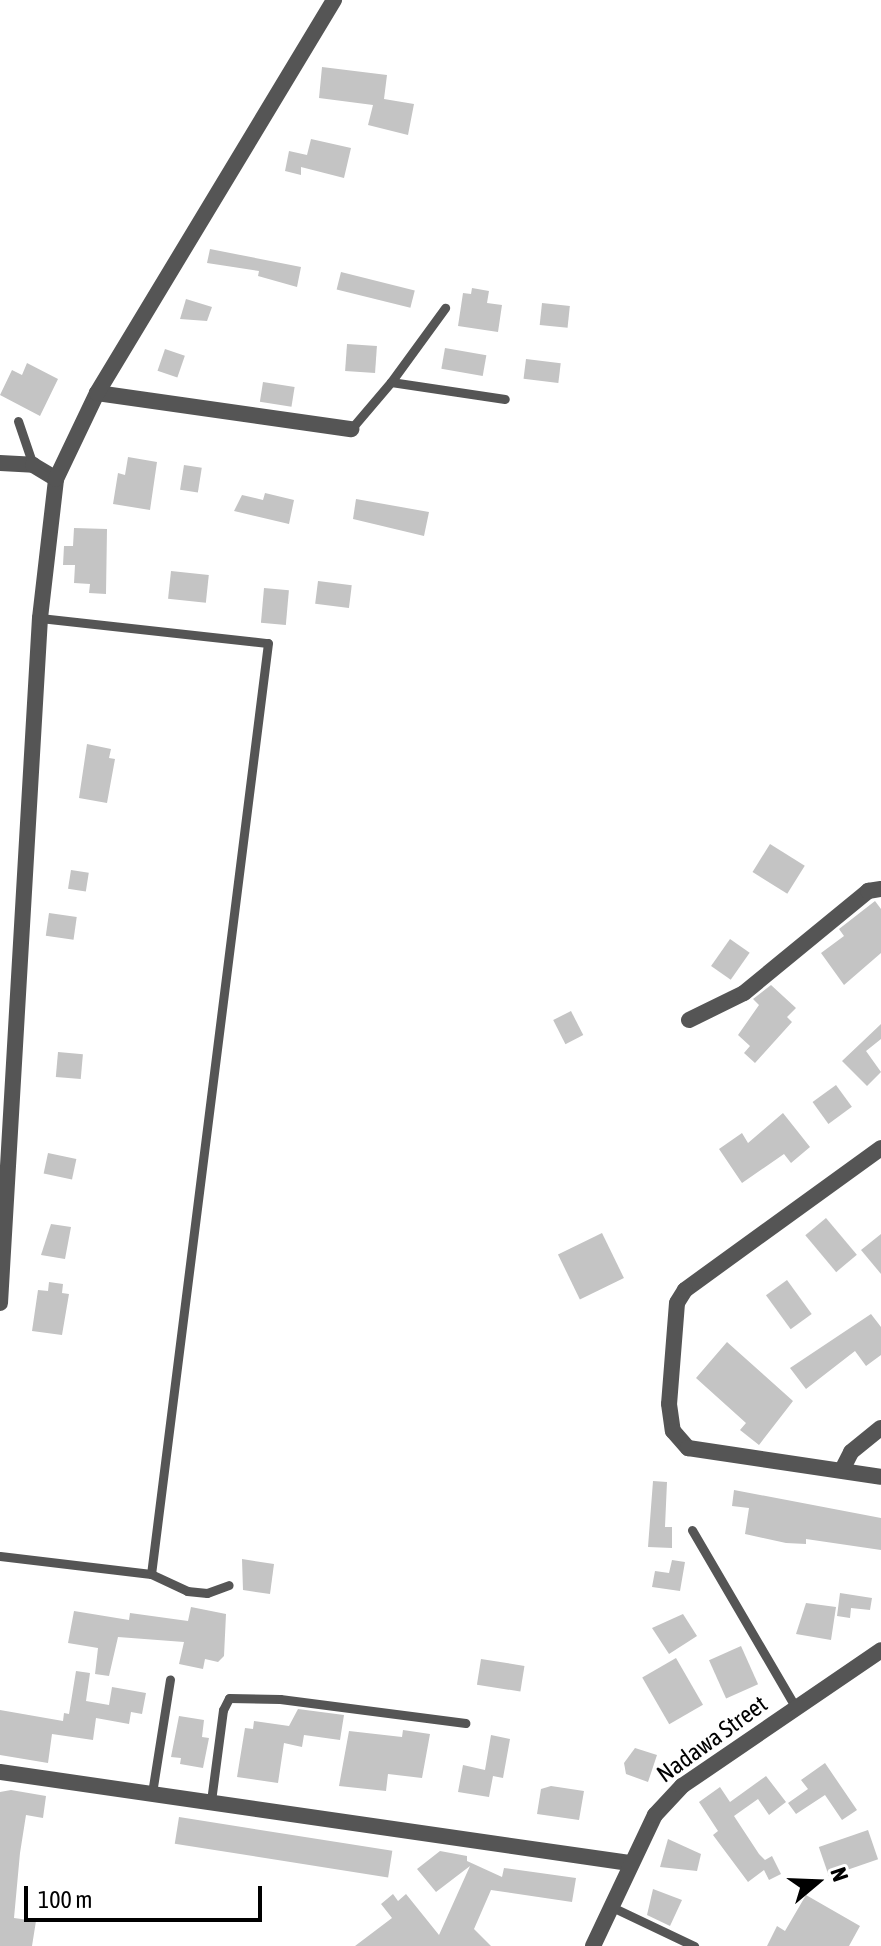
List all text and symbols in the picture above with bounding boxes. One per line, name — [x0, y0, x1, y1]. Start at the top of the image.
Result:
street label: Nadawa Street — [651, 1689, 773, 1789]
north arrow — [777, 1842, 857, 1922]
text: N — [825, 1864, 854, 1885]
scale bar — [28, 1870, 266, 1920]
text: 100 m — [38, 1886, 92, 1913]

